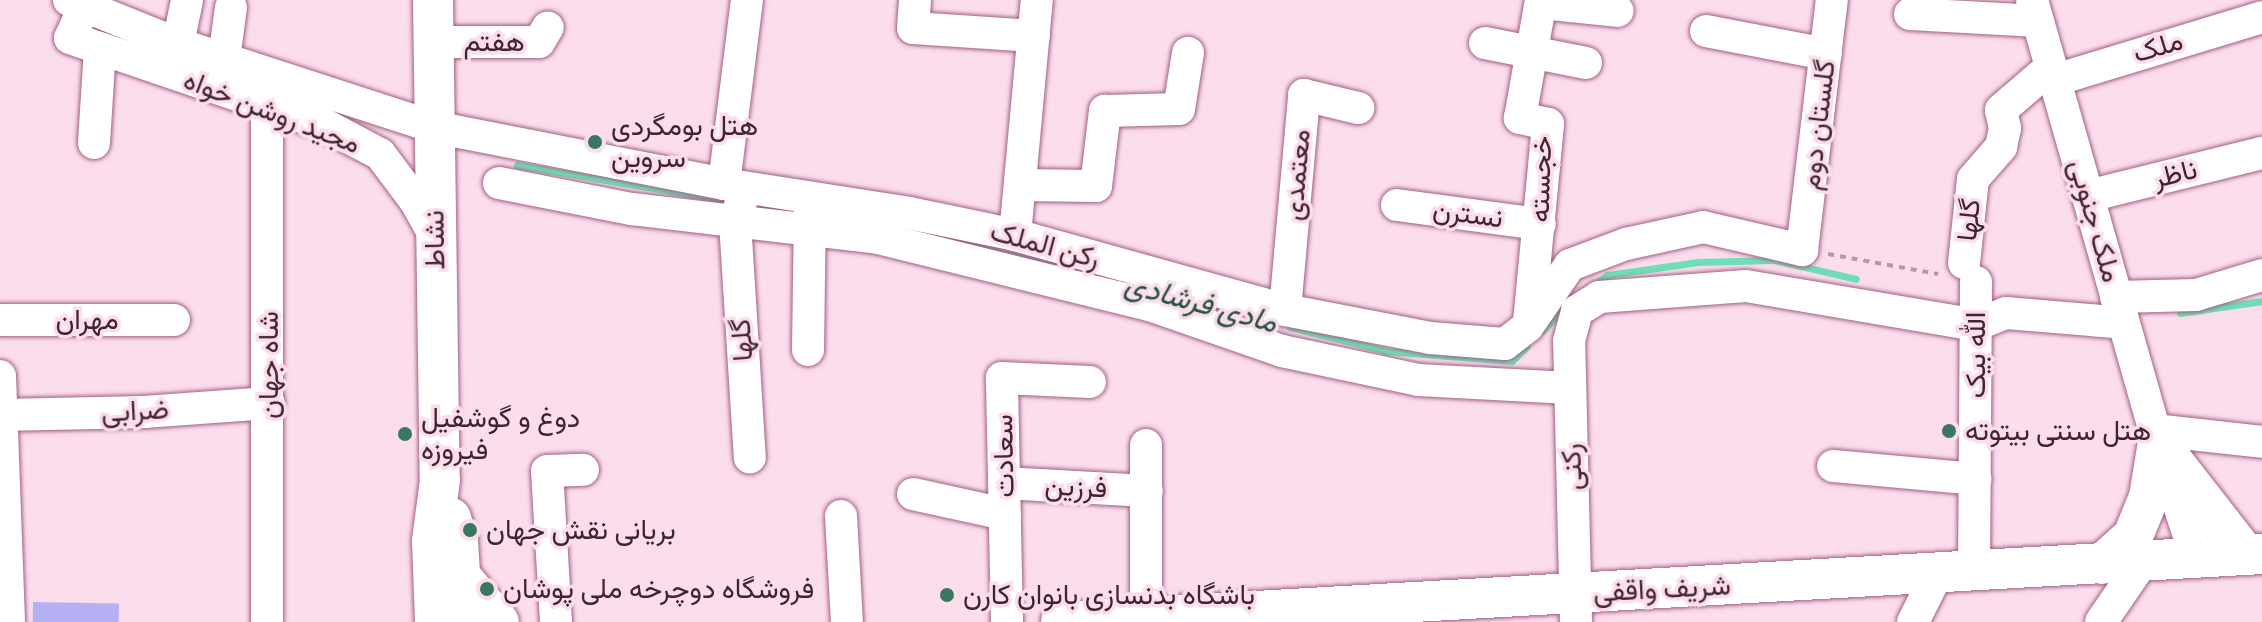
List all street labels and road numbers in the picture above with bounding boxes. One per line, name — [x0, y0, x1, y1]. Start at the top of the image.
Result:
street label: ملک — [2129, 24, 2187, 70]
street label: هفتم — [463, 25, 525, 59]
street label: گلستان دوم — [1793, 58, 1843, 192]
street label: مجید روشن خواه — [179, 63, 365, 161]
street label: معتمدی — [1276, 128, 1318, 222]
street label: خجسته — [1523, 135, 1559, 223]
street label: ناظر — [2149, 152, 2201, 196]
street label: ملک جنوبی — [2061, 156, 2129, 286]
street label: نسترن — [1431, 192, 1505, 236]
street label: گلها — [1950, 197, 1988, 243]
street label: نشاط — [418, 210, 452, 270]
street label: رکن الملک — [987, 214, 1103, 276]
street label: مهران — [55, 303, 119, 337]
street label: شاه جهان — [252, 311, 286, 419]
street label: الله بیک — [1959, 312, 1993, 398]
street label: گلها — [724, 318, 760, 362]
street label: ضرابی — [100, 392, 170, 430]
street label: سعادت — [986, 414, 1022, 498]
street label: رکنی — [1554, 443, 1590, 491]
street label: فرزین — [1044, 469, 1108, 505]
street label: شریف واقفی — [1592, 569, 1732, 609]

